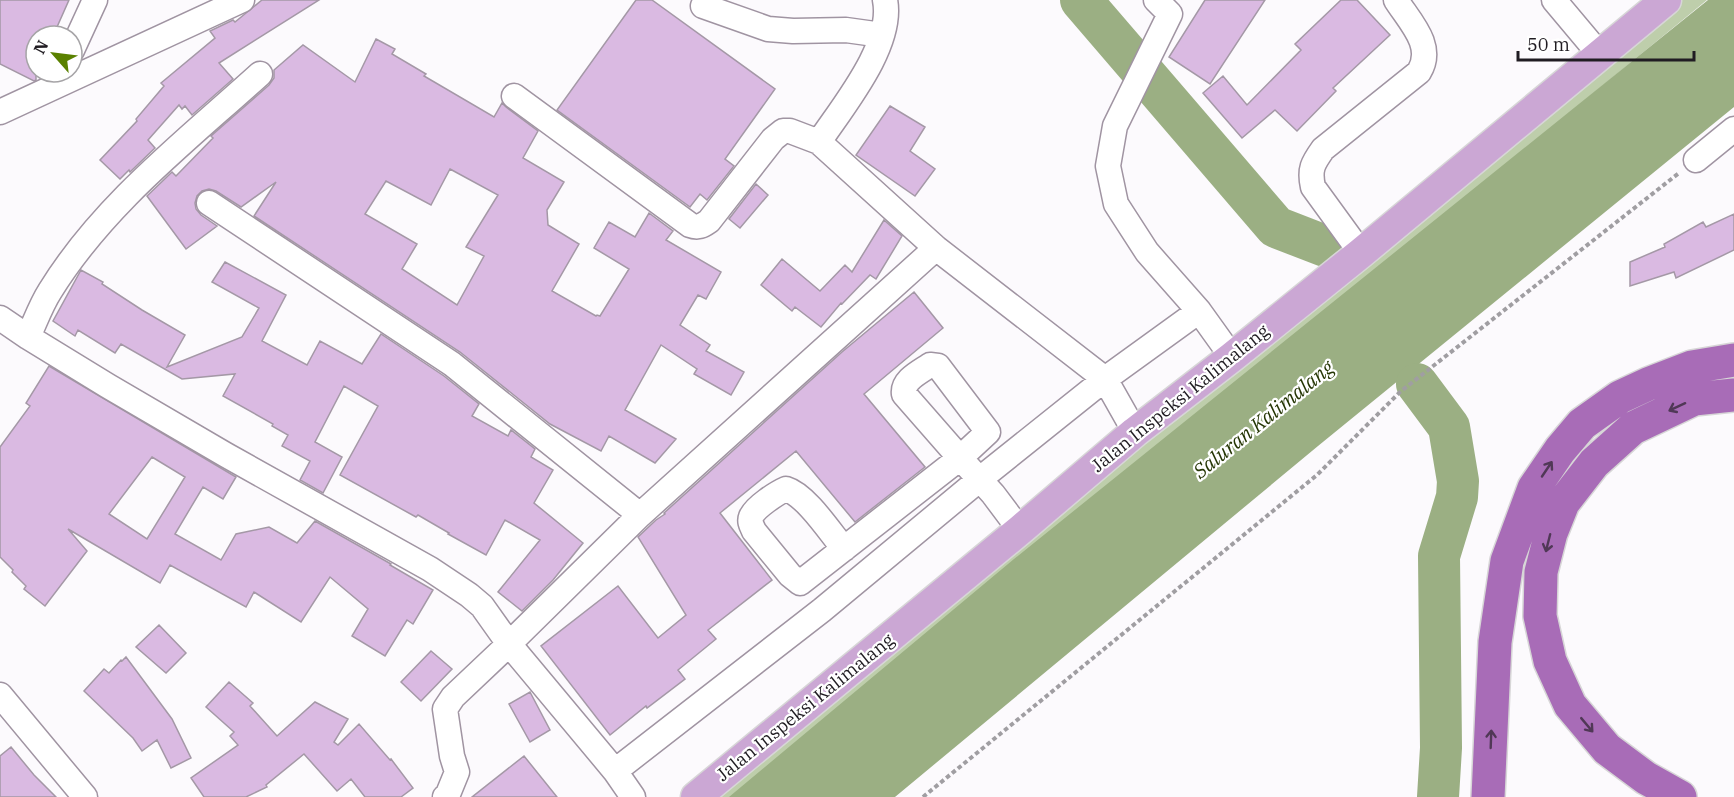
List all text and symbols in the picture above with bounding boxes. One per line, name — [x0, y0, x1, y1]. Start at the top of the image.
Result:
north arrow — [24, 24, 84, 84]
scale bar — [1518, 24, 1694, 62]
text: 50 m — [1527, 33, 1570, 56]
text: N — [29, 37, 53, 57]
street label: Jalan Inspeksi Kalimalang — [1086, 319, 1274, 477]
water label: Saluran Kalimalang — [1186, 354, 1339, 485]
one-way arrow — [1669, 401, 1687, 413]
one-way arrow — [1541, 462, 1553, 478]
one-way arrow — [1542, 533, 1554, 552]
street label: Jalan Inspeksi Kalimalang — [711, 628, 899, 786]
one-way arrow — [1581, 717, 1594, 733]
one-way arrow — [1485, 729, 1496, 749]

